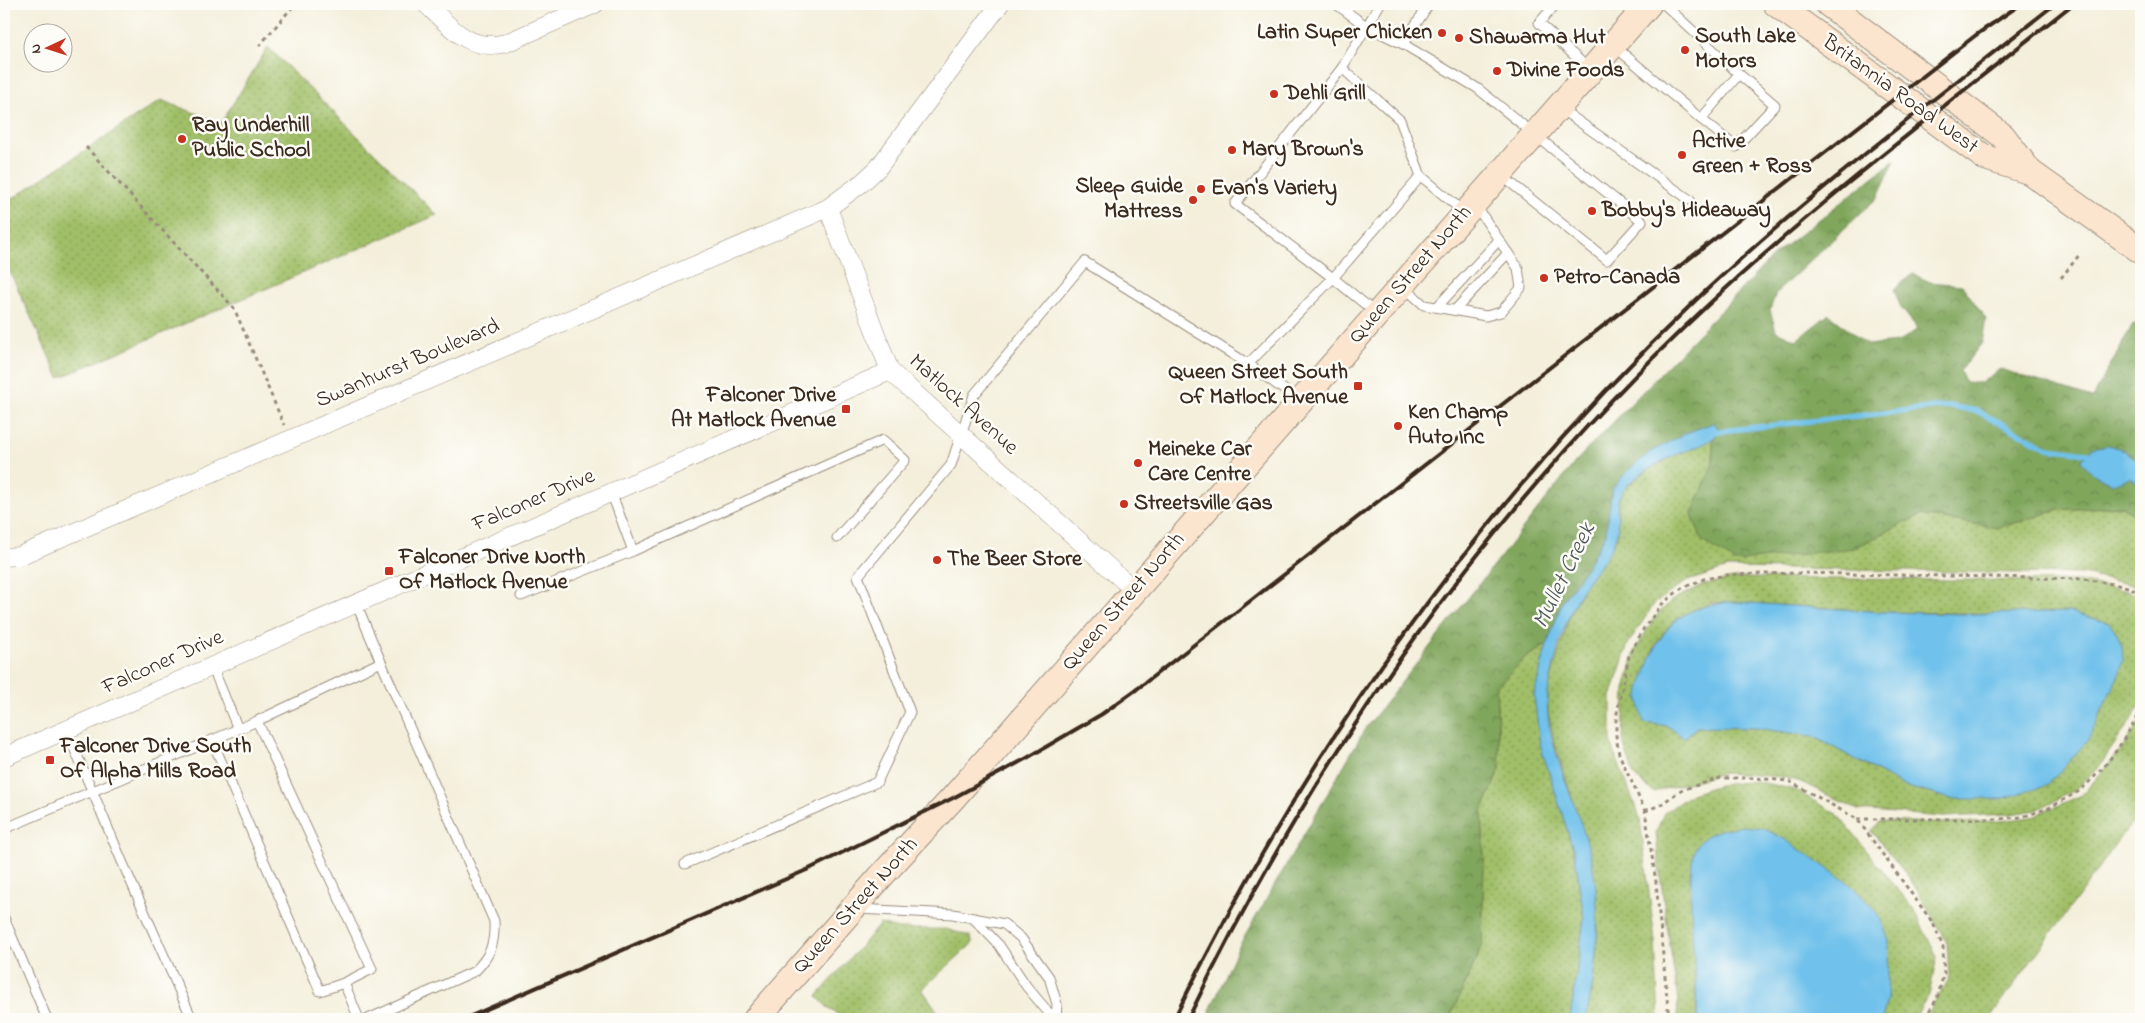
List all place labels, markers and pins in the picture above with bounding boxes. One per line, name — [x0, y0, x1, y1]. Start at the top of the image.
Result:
place label: Latin Super Chicken — [1257, 17, 1432, 49]
place label: South Lake Motors — [1695, 21, 1797, 78]
place label: Shawarma Hut — [1469, 22, 1606, 54]
marker: Latin Super Chicken — [1436, 27, 1448, 39]
marker: Shawarma Hut — [1453, 32, 1465, 44]
marker: South Lake Motors — [1679, 44, 1691, 56]
place label: Divine Foods — [1506, 55, 1624, 87]
marker: Divine Foods — [1491, 65, 1503, 77]
place label: Dehli Grill — [1283, 78, 1366, 110]
marker: Dehli Grill — [1268, 88, 1280, 100]
place label: Ray Underhill Public School — [192, 110, 310, 167]
place label: Active Green + Ross — [1692, 126, 1812, 183]
marker: Ray Underhill Public School — [176, 133, 188, 145]
place label: Mary Brown's — [1242, 134, 1364, 167]
marker: Mary Brown's — [1226, 144, 1238, 156]
marker: Active Green + Ross — [1676, 149, 1688, 161]
place label: Sleep Guide Mattress — [1076, 171, 1184, 228]
place label: Evan's Variety — [1211, 173, 1337, 206]
marker: Evan's Variety — [1195, 183, 1207, 195]
marker: Sleep Guide Mattress — [1187, 194, 1199, 206]
place label: Bobby's Hideaway — [1601, 195, 1771, 228]
marker: Bobby's Hideaway — [1586, 205, 1598, 217]
place label: Petro-Canada — [1554, 262, 1680, 294]
marker: Petro-Canada — [1538, 272, 1550, 284]
place label: Queen Street South Of Matlock Avenue — [1168, 357, 1349, 414]
place label: Falconer Drive At Matlock Avenue — [671, 380, 837, 437]
marker: Queen Street South Of Matlock Avenue — [1352, 380, 1364, 392]
place label: Ken Champ Auto Inc — [1408, 397, 1508, 454]
marker: Falconer Drive At Matlock Avenue — [840, 403, 852, 415]
marker: Ken Champ Auto Inc — [1392, 420, 1404, 432]
place label: Meineke Car Care Centre — [1148, 434, 1253, 491]
marker: Meineke Car Care Centre — [1132, 457, 1144, 469]
place label: Streetsville Gas — [1134, 488, 1273, 520]
marker: Streetsville Gas — [1118, 498, 1130, 510]
place label: Falconer Drive North Of Matlock Avenue — [398, 542, 585, 599]
place label: The Beer Store — [947, 544, 1083, 576]
marker: The Beer Store — [931, 554, 943, 566]
marker: Falconer Drive North Of Matlock Avenue — [383, 565, 395, 577]
place label: Falconer Drive South Of Alpha Mills Road — [59, 731, 251, 788]
marker: Falconer Drive South Of Alpha Mills Road — [44, 754, 56, 766]

